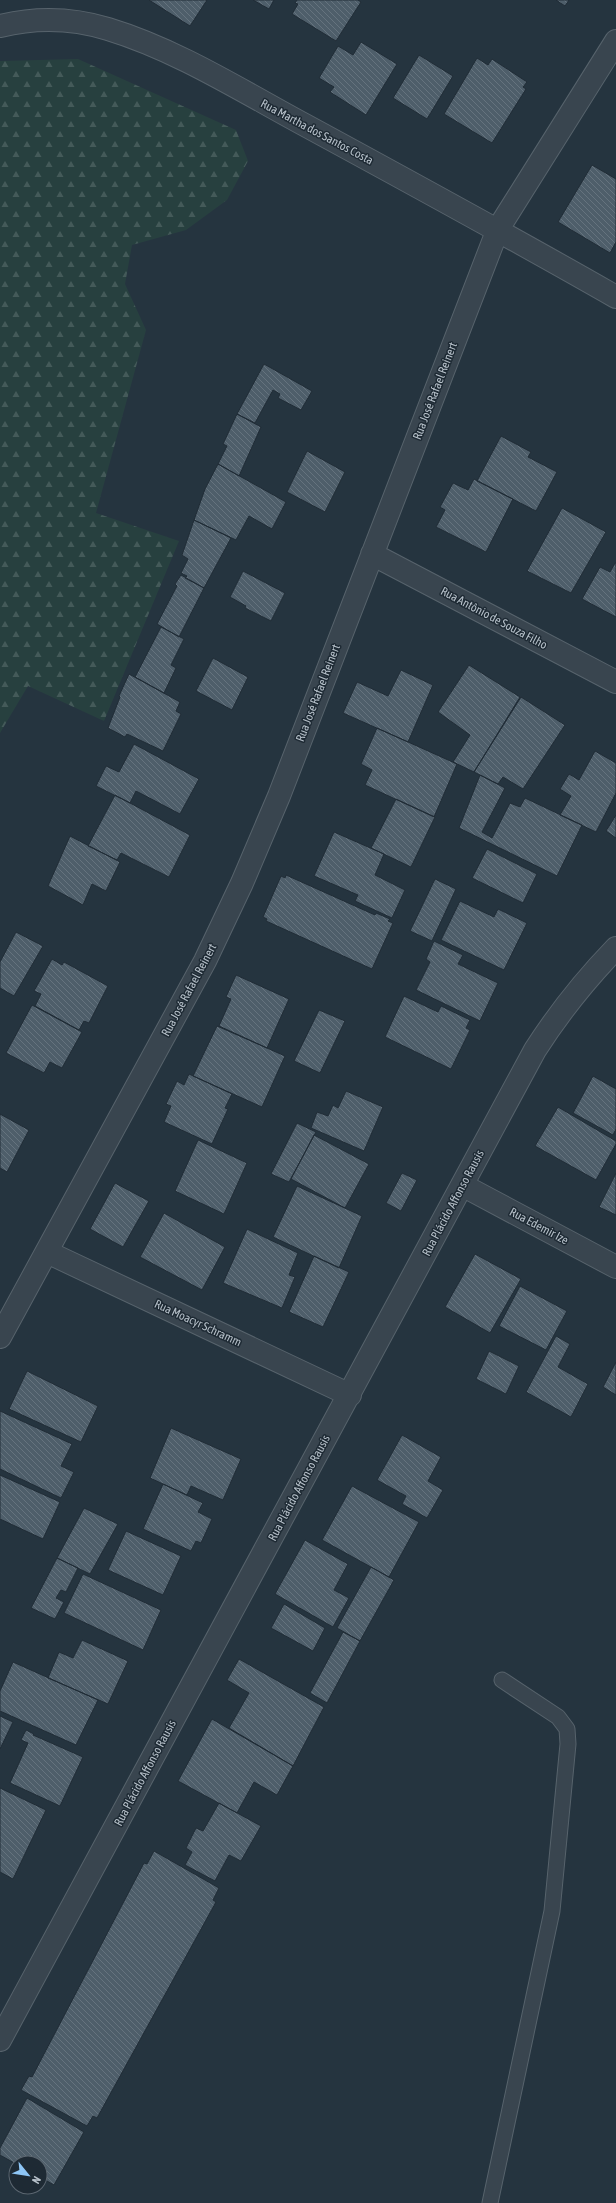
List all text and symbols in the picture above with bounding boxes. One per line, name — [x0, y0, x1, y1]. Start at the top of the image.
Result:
street label: Rua Martha dos Santos Costa — [258, 96, 376, 168]
street label: Rua José Rafael Reinert — [410, 340, 460, 442]
street label: Rua Antônio de Souza Filho — [438, 584, 550, 652]
street label: Rua José Rafael Reinert — [293, 642, 343, 744]
street label: Rua José Rafael Reinert — [159, 941, 220, 1039]
street label: Rua Plácido Affonso Rausis — [419, 1148, 487, 1258]
street label: Rua Edemir Ize — [507, 1205, 571, 1247]
street label: Rua Moacyr Schramm — [152, 1297, 244, 1349]
street label: Rua Plácido Affonso Rausis — [265, 1433, 333, 1543]
street label: Rua Plácido Affonso Rausis — [111, 1718, 179, 1828]
north arrow — [8, 2155, 48, 2195]
text: N — [30, 2174, 43, 2186]

